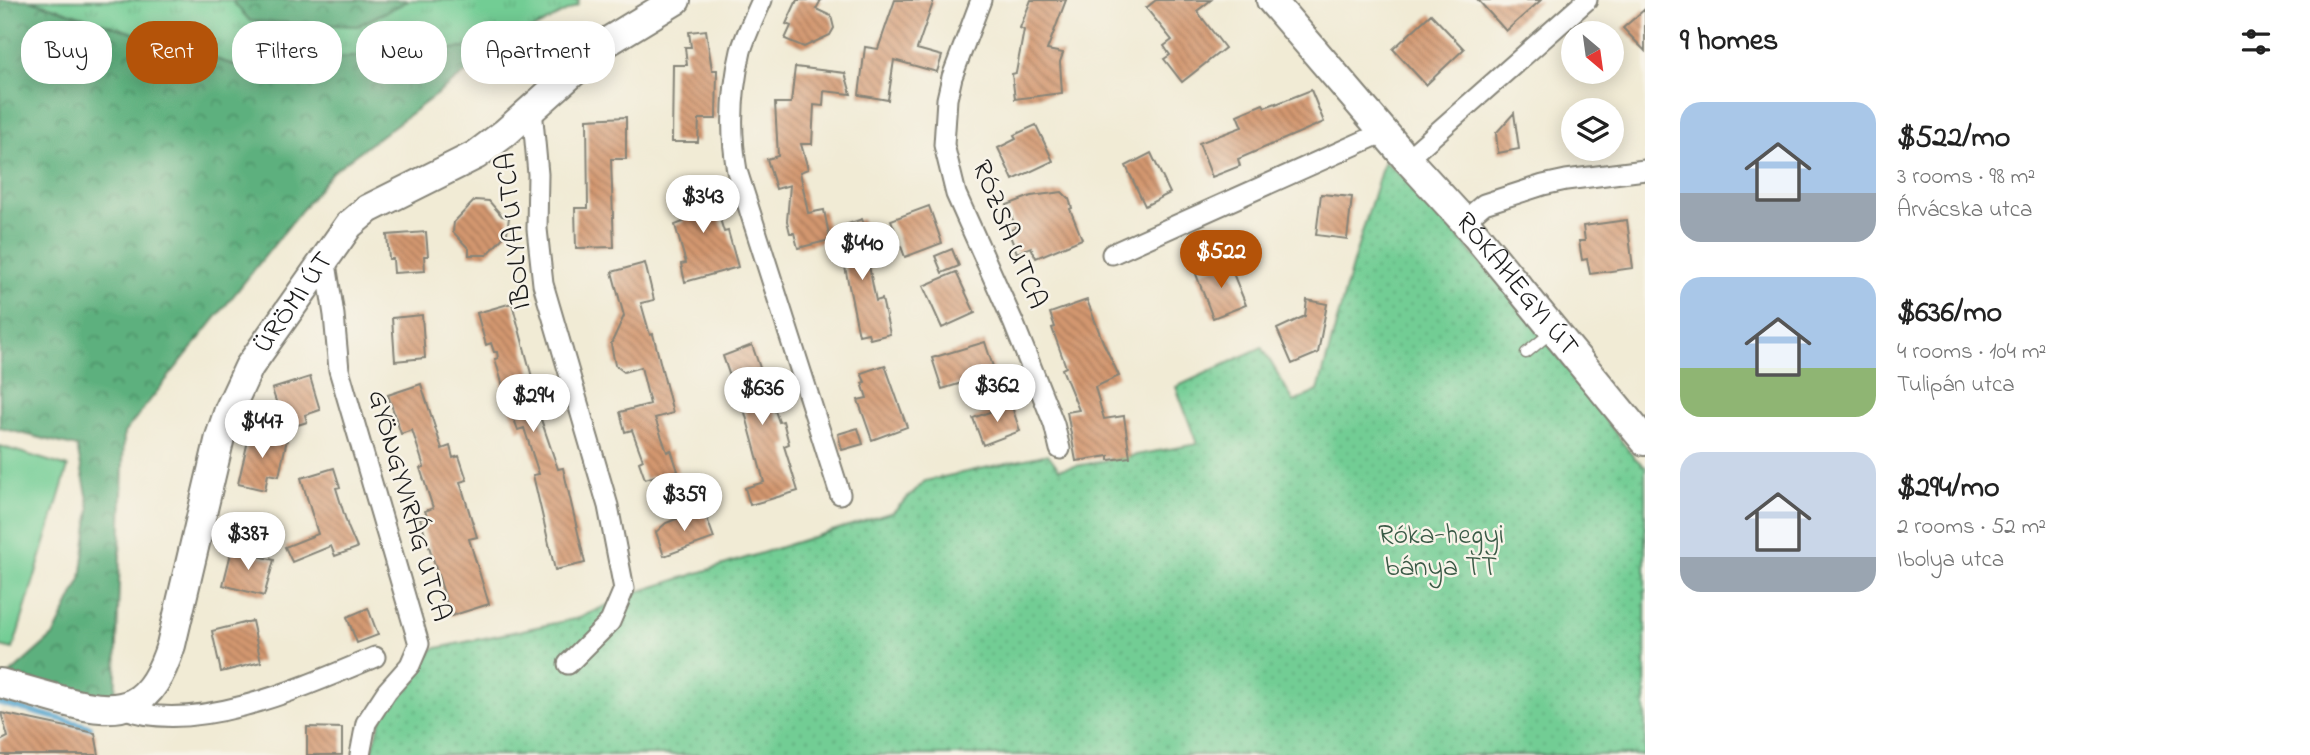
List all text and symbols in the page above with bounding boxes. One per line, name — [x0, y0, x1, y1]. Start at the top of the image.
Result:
text: 9 homes — [1680, 20, 1778, 64]
chip: Buy — [21, 21, 112, 84]
chip: Rent — [126, 21, 218, 84]
chip: Filters — [232, 21, 342, 84]
chip: New — [356, 21, 447, 84]
chip: Apartment — [461, 21, 615, 84]
north arrow — [1561, 21, 1624, 84]
map controls — [1561, 21, 1624, 161]
icon: filters — [2237, 23, 2275, 61]
button: layers — [1561, 98, 1624, 161]
text: $522/mo — [1897, 117, 2010, 161]
icon: home — [1736, 130, 1820, 214]
street label: IBOLYA UTCA — [486, 150, 544, 312]
street label: RÓZSA UTCA — [960, 154, 1056, 316]
text: 3 rooms · 98 m² — [1897, 161, 2035, 194]
pin: $343 — [662, 176, 744, 235]
text: $343 — [682, 181, 724, 214]
text: Árvácska utca — [1897, 194, 2032, 227]
street label: RÓKAHEGYI ÚT — [1445, 204, 1588, 366]
pin: $440 — [821, 222, 903, 282]
text: $440 — [841, 228, 883, 261]
pin: $522 — [1180, 230, 1262, 290]
text: $522 — [1196, 236, 1246, 269]
street label: ÜRÖMI ÚT — [244, 244, 344, 362]
text: $636/mo — [1897, 292, 2002, 336]
icon: home — [1736, 305, 1820, 389]
text: 4 rooms · 104 m² — [1897, 336, 2046, 369]
pin: $362 — [956, 364, 1038, 424]
pin: $636 — [721, 368, 803, 427]
text: Tulipán utca — [1897, 369, 2015, 402]
text: $362 — [975, 370, 1019, 403]
text: $636 — [740, 373, 784, 406]
pin: $294 — [492, 374, 574, 434]
text: $294 — [512, 380, 554, 413]
street label: GYÖNGYVIRÁG UTCA — [355, 385, 461, 627]
pin: $447 — [221, 400, 303, 460]
text: $447 — [241, 406, 283, 439]
text: $294/mo — [1897, 467, 2000, 511]
pin: $359 — [643, 474, 725, 533]
text: $359 — [662, 479, 706, 512]
icon: home — [1736, 480, 1820, 564]
text: 2 rooms · 52 m² — [1897, 511, 2046, 544]
pin: $387 — [207, 512, 289, 572]
park label: Róka-hegyi bánya TT — [1378, 516, 1504, 589]
text: $387 — [227, 518, 269, 551]
text: Ibolya utca — [1897, 544, 2004, 577]

